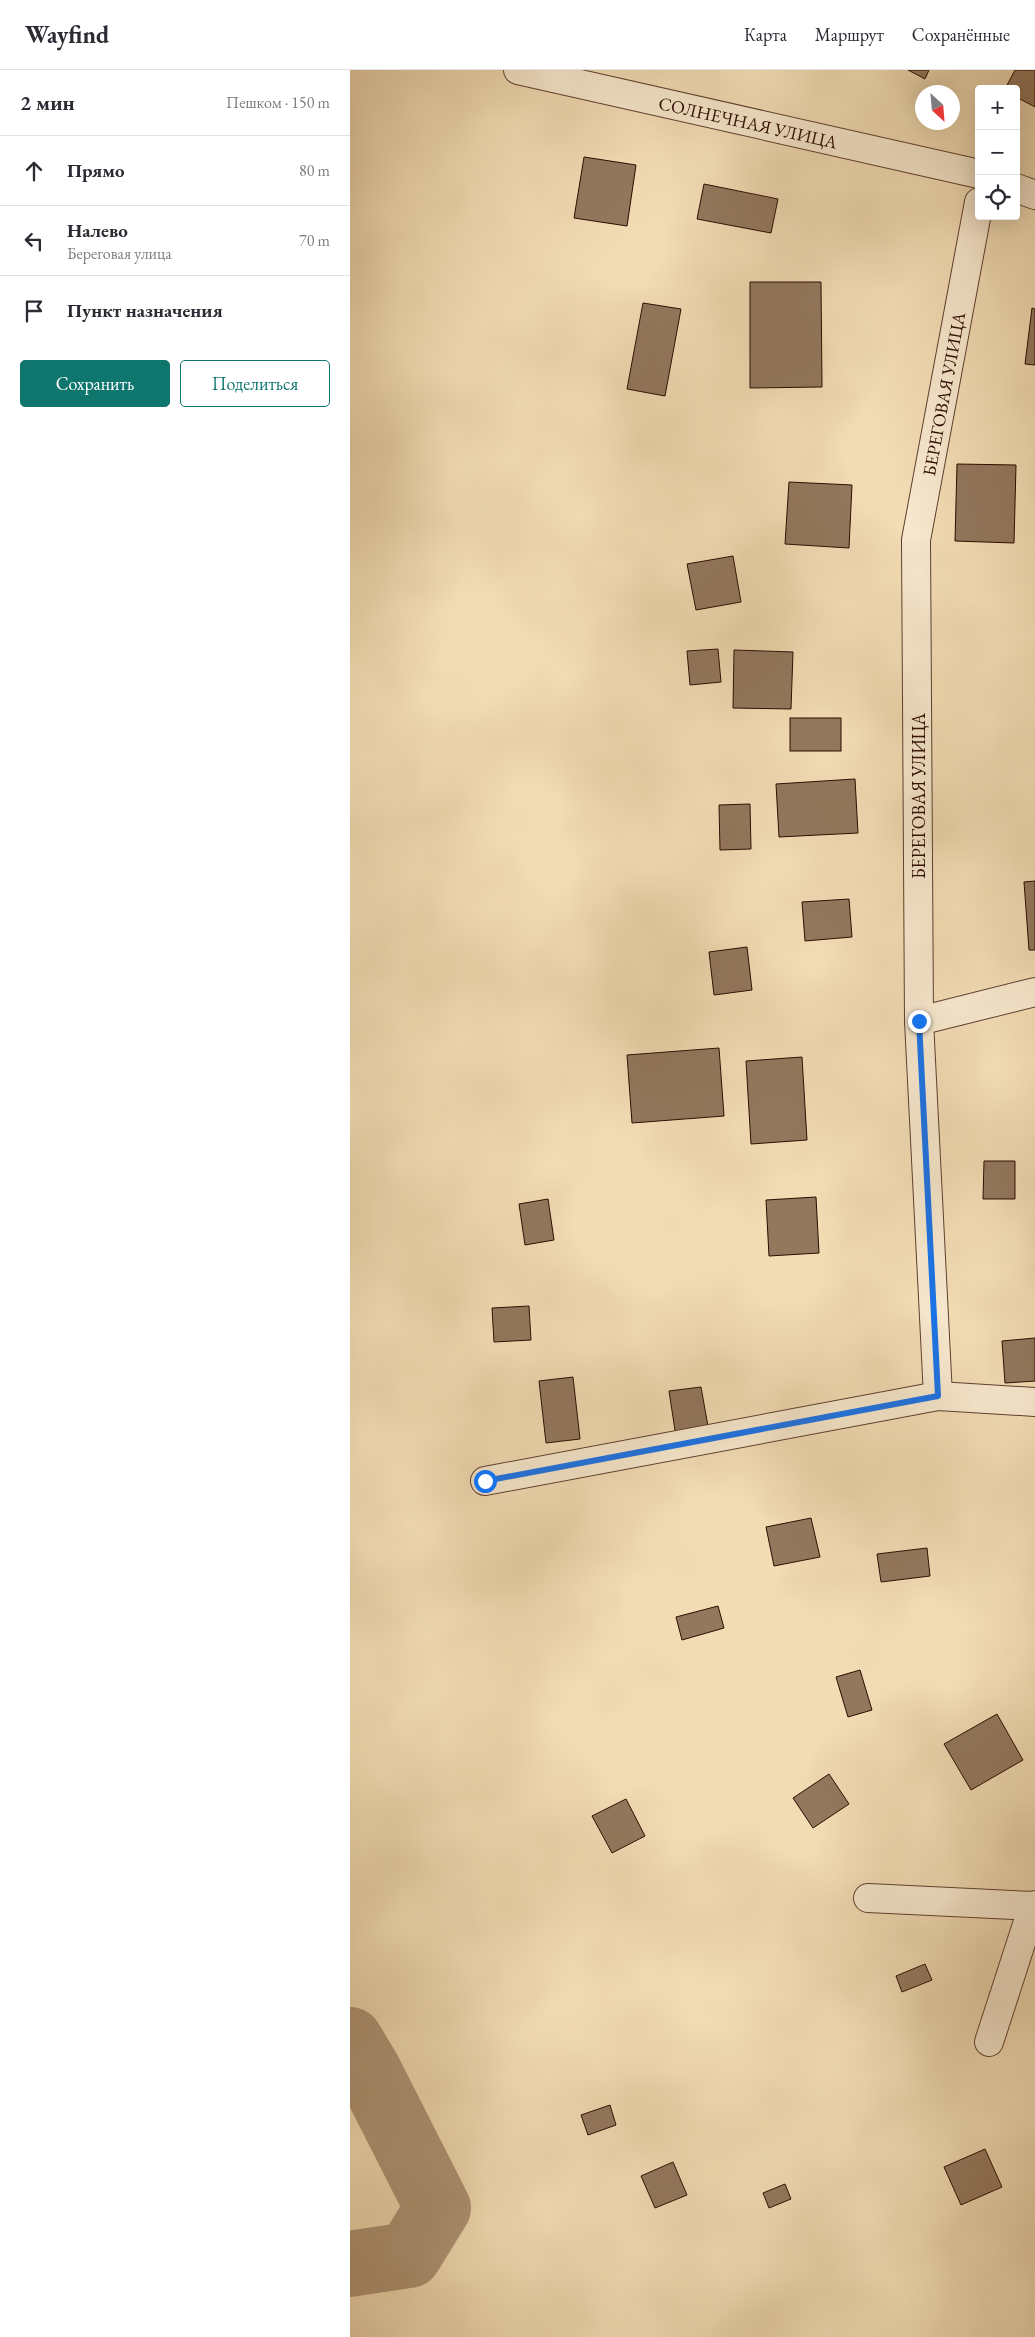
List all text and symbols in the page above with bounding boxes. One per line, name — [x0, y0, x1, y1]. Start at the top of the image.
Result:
text: Wayfind — [25, 19, 109, 50]
text: Карта — [744, 23, 787, 46]
text: Маршрут — [815, 23, 884, 46]
text: Сохранённые — [912, 23, 1010, 46]
north arrow — [915, 85, 960, 130]
map controls — [975, 85, 1020, 220]
button: + — [975, 85, 1020, 130]
text: 2 мин — [20, 89, 75, 116]
street label: СОЛНЕЧНАЯ УЛИЦА — [657, 91, 840, 153]
text: Пешком · 150 m — [226, 92, 330, 113]
button: − — [975, 130, 1020, 175]
icon: ahead — [20, 157, 48, 185]
text: Прямо — [67, 158, 125, 183]
text: 80 m — [299, 160, 330, 181]
button: locate — [975, 175, 1020, 220]
text: Налево — [67, 218, 128, 243]
icon: left — [20, 227, 48, 255]
text: 70 m — [299, 230, 330, 251]
text: Береговая улица — [67, 243, 172, 264]
icon: arrive — [20, 297, 48, 325]
text: Пункт назначения — [67, 298, 223, 323]
street label: БЕРЕГОВАЯ УЛИЦА — [917, 310, 970, 478]
button: Сохранить — [20, 360, 170, 407]
button: Поделиться — [180, 360, 330, 407]
street label: БЕРЕГОВАЯ УЛИЦА — [907, 712, 930, 879]
route end — [908, 1010, 931, 1033]
route start — [474, 1470, 497, 1493]

